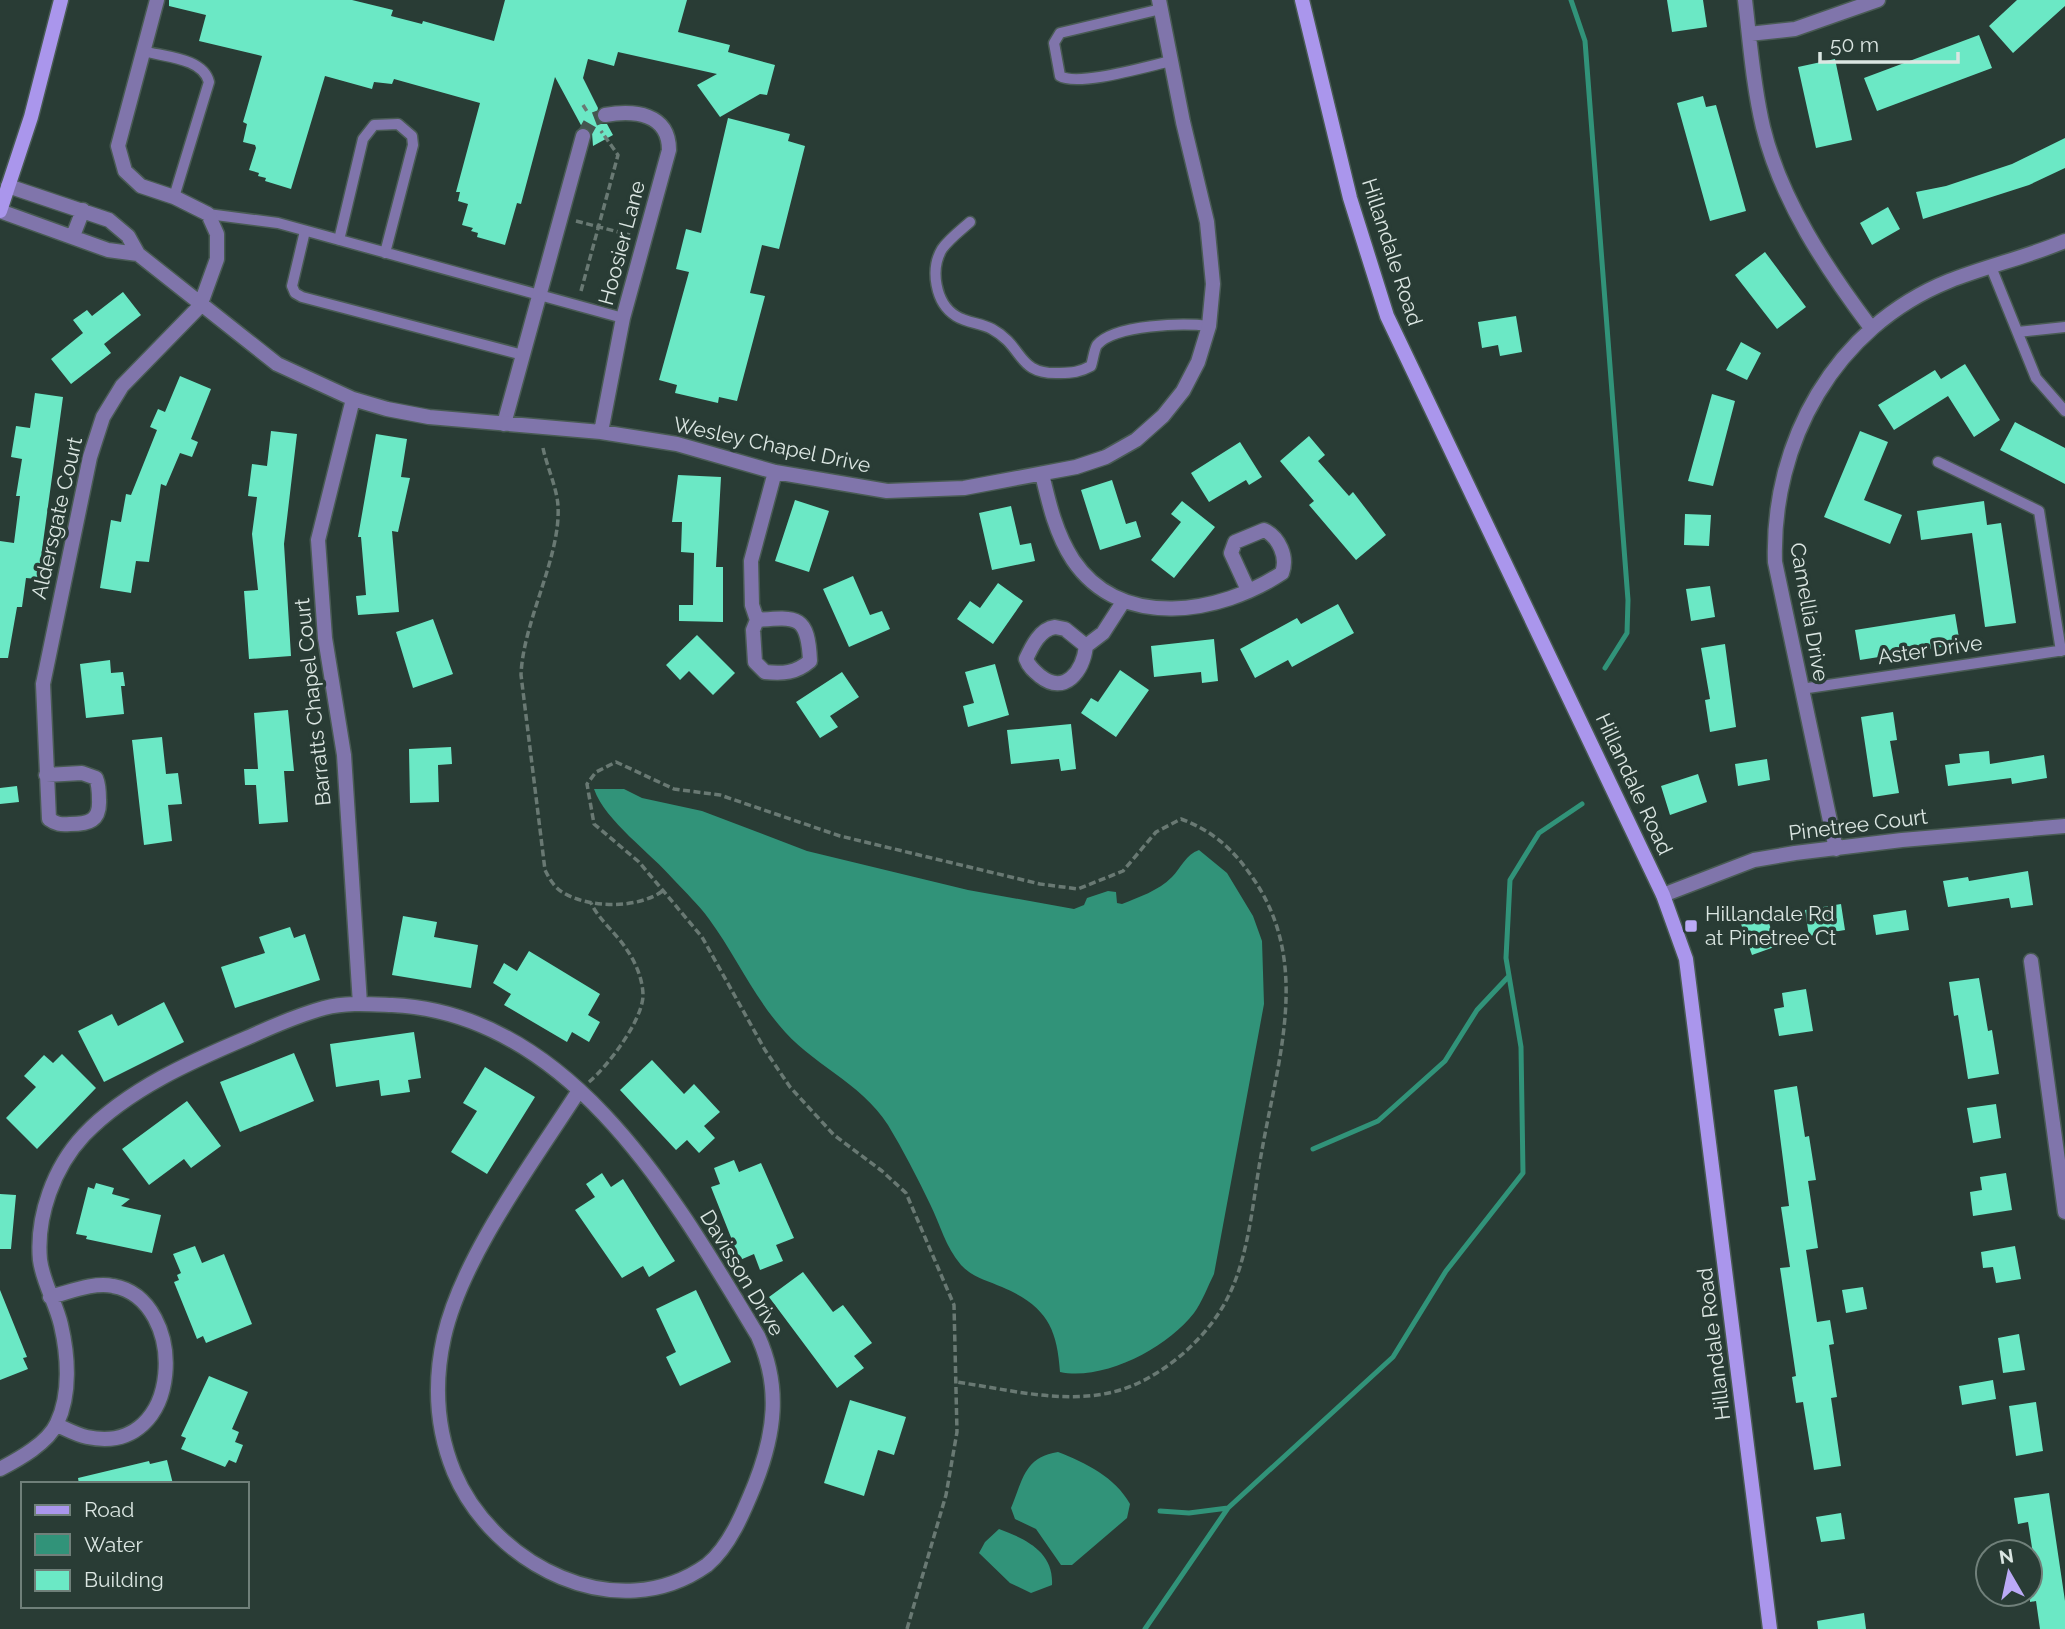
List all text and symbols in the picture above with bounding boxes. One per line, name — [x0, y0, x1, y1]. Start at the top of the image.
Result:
scale bar — [1820, 21, 1958, 65]
text: 50 m — [1830, 32, 1879, 57]
street label: Hillandale Road — [1357, 175, 1428, 329]
street label: Hoosier Lane — [593, 178, 650, 308]
street label: Wesley Chapel Drive — [671, 411, 873, 478]
street label: Aldersgate Court — [26, 434, 87, 601]
street label: Camellia Drive — [1785, 541, 1834, 683]
street label: Barratts Chapel Court — [289, 597, 336, 807]
street label: Aster Drive — [1876, 630, 1984, 669]
street label: Hillandale Road — [1591, 709, 1678, 859]
street label: Pinetree Court — [1787, 804, 1929, 845]
place label: Hillandale Rd at Pinetree Ct — [1705, 901, 1836, 950]
marker: Hillandale Rd at Pinetree Ct — [1683, 918, 1699, 934]
street label: Davisson Drive — [695, 1205, 790, 1340]
street label: Hillandale Road — [1692, 1266, 1735, 1422]
legend — [21, 1482, 248, 1608]
text: Road — [84, 1497, 134, 1522]
text: Water — [84, 1532, 143, 1557]
north arrow — [1974, 1538, 2044, 1608]
text: N — [1997, 1544, 2015, 1568]
text: Building — [84, 1567, 164, 1592]

